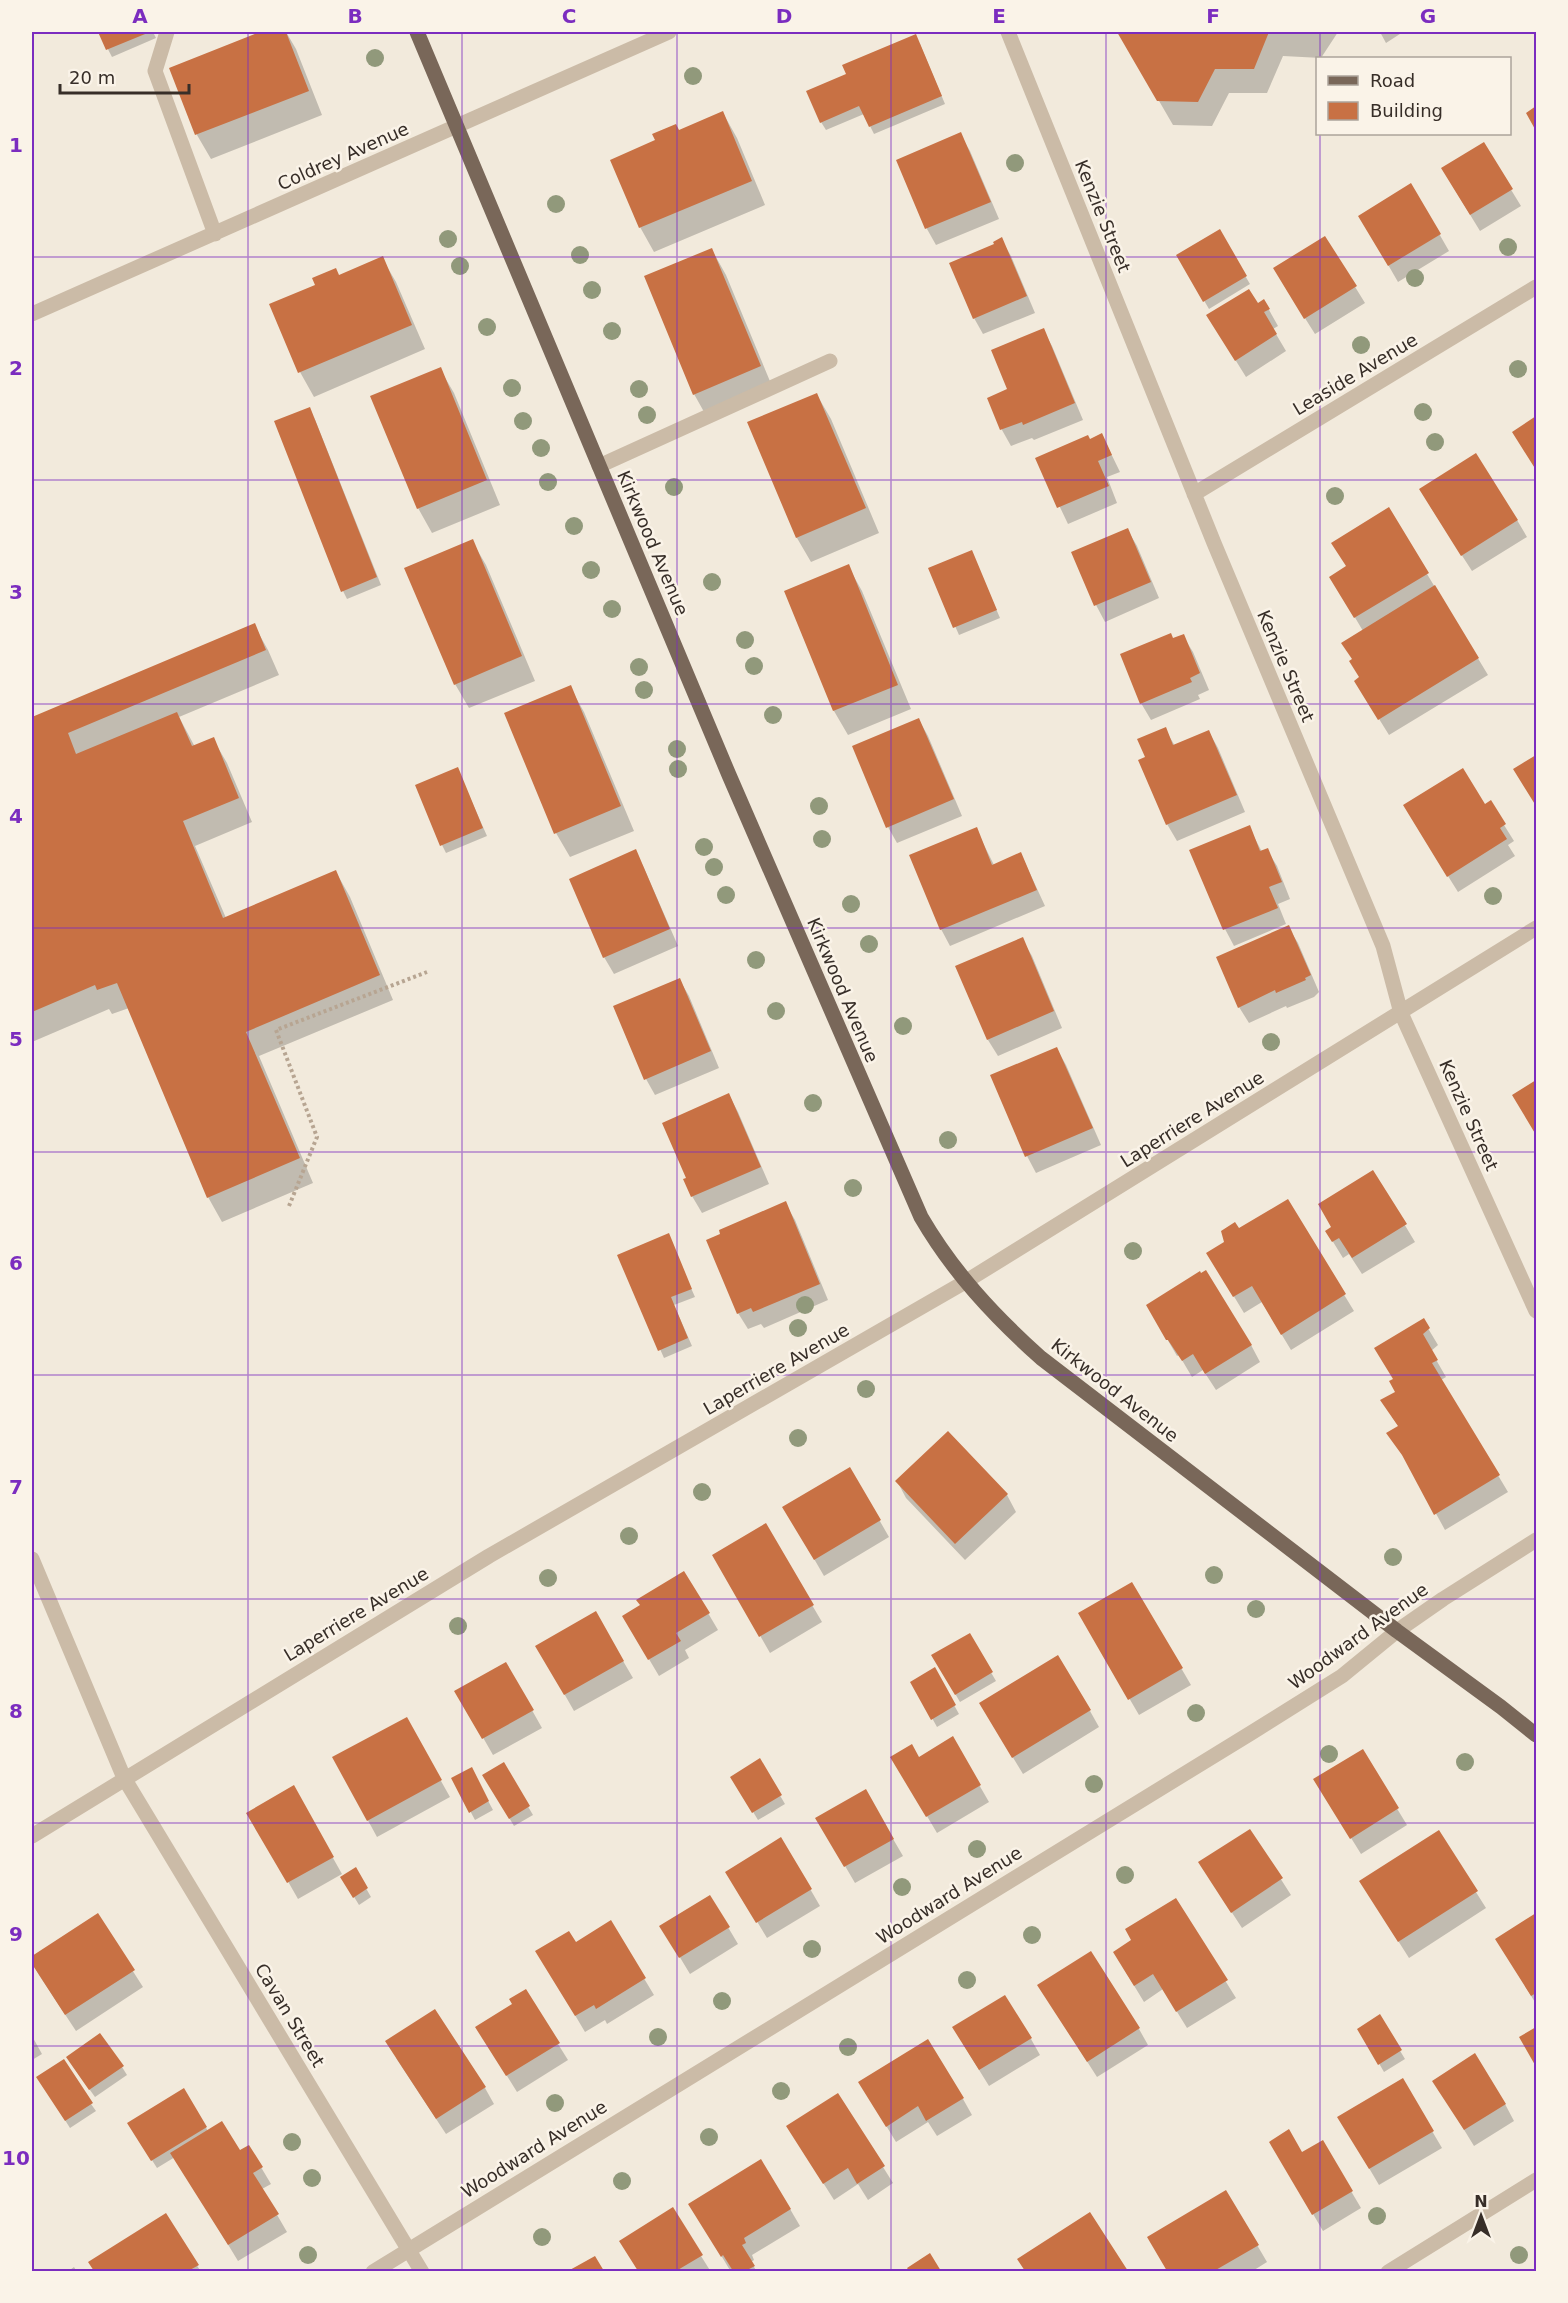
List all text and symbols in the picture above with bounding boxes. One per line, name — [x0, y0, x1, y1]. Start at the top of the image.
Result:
text: A — [132, 4, 148, 28]
text: B — [347, 4, 363, 28]
text: C — [562, 4, 576, 28]
text: D — [776, 4, 792, 28]
text: E — [992, 4, 1006, 28]
text: F — [1206, 4, 1220, 28]
text: G — [1420, 4, 1436, 28]
scale bar — [60, 57, 189, 95]
legend — [1316, 57, 1511, 135]
text: 20 m — [69, 67, 115, 88]
text: Road — [1370, 70, 1415, 91]
text: Building — [1370, 100, 1443, 121]
street label: Coldrey Avenue — [274, 118, 412, 194]
text: 1 — [9, 133, 23, 157]
street label: Kenzie Street — [1071, 157, 1135, 275]
street label: Leaside Avenue — [1289, 329, 1421, 419]
text: 2 — [9, 356, 23, 380]
street label: Kirkwood Avenue — [613, 467, 693, 619]
text: 3 — [9, 580, 23, 604]
street label: Kenzie Street — [1253, 607, 1319, 725]
text: 4 — [9, 804, 23, 828]
street label: Kirkwood Avenue — [803, 914, 883, 1066]
text: 5 — [9, 1027, 23, 1051]
street label: Kenzie Street — [1435, 1056, 1503, 1174]
street label: Laperriere Avenue — [1117, 1066, 1267, 1172]
text: 6 — [9, 1251, 23, 1275]
street label: Laperriere Avenue — [699, 1319, 853, 1419]
street label: Kirkwood Avenue — [1047, 1334, 1183, 1446]
text: 7 — [9, 1475, 23, 1499]
street label: Laperriere Avenue — [280, 1563, 432, 1665]
street label: Woodward Avenue — [1284, 1578, 1432, 1694]
text: 8 — [9, 1699, 23, 1723]
street label: Woodward Avenue — [873, 1842, 1025, 1948]
text: 9 — [9, 1922, 23, 1946]
street label: Cavan Street — [251, 1959, 329, 2071]
street label: Woodward Avenue — [458, 2096, 610, 2202]
text: 10 — [2, 2146, 30, 2170]
north arrow — [1451, 2186, 1511, 2246]
text: N — [1474, 2192, 1488, 2211]

